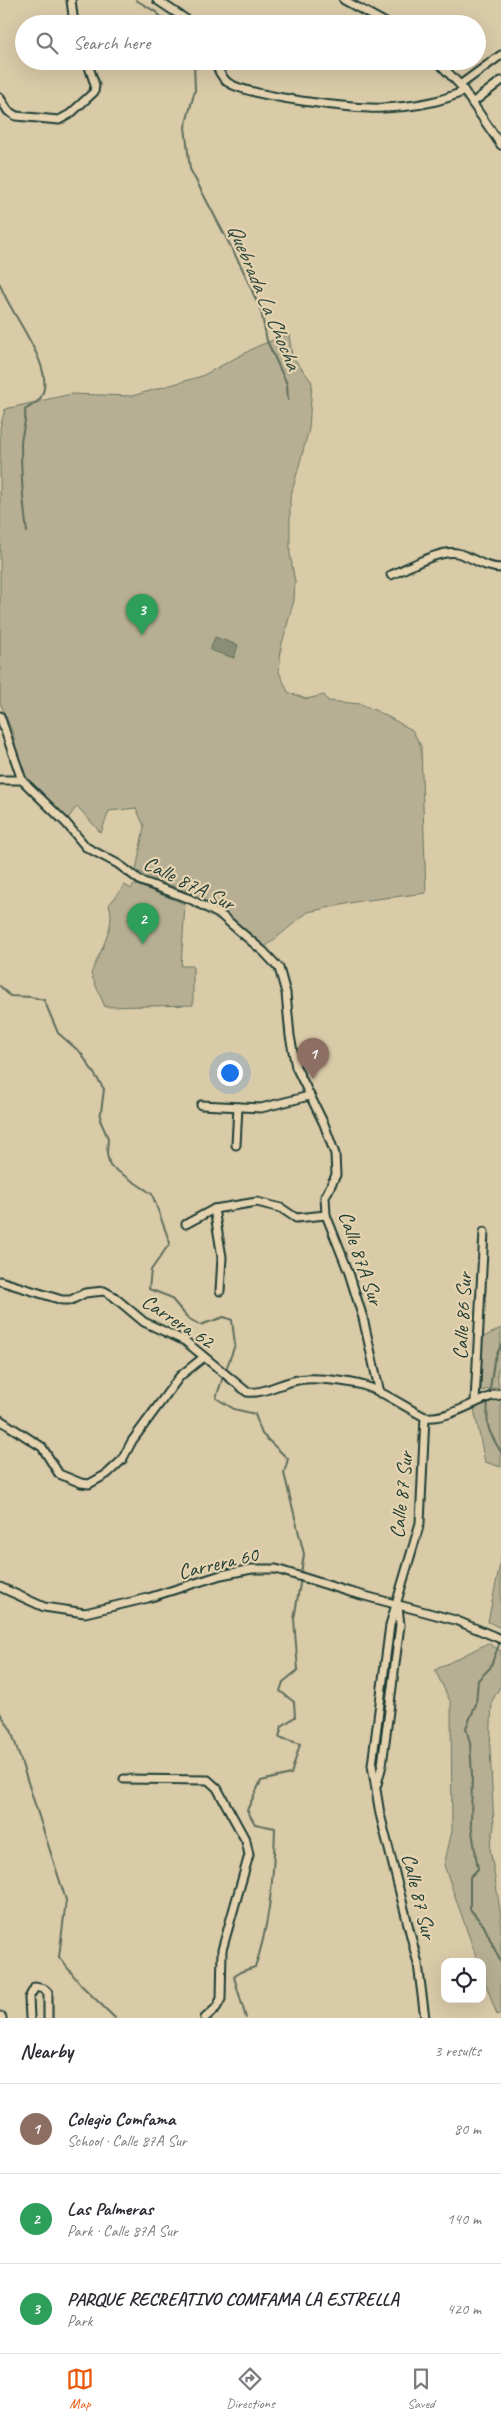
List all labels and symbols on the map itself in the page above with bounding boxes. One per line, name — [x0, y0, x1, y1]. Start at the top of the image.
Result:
water label: Quebrada La Chocha — [221, 219, 308, 376]
pin: 3 — [126, 594, 158, 635]
street label: Calle 87A Sur — [139, 850, 241, 917]
pin: 2 — [127, 903, 159, 944]
pin: 1 — [297, 1038, 329, 1079]
your location — [217, 1060, 243, 1086]
street label: Calle 87A Sur — [333, 1208, 390, 1311]
street label: Calle 86 Sur — [447, 1269, 477, 1360]
street label: Carrera 62 — [137, 1288, 220, 1355]
street label: Calle 87 Sur — [384, 1448, 419, 1540]
street label: Carrera 60 — [176, 1541, 262, 1585]
street label: Calle 87 Sur — [396, 1851, 443, 1944]

